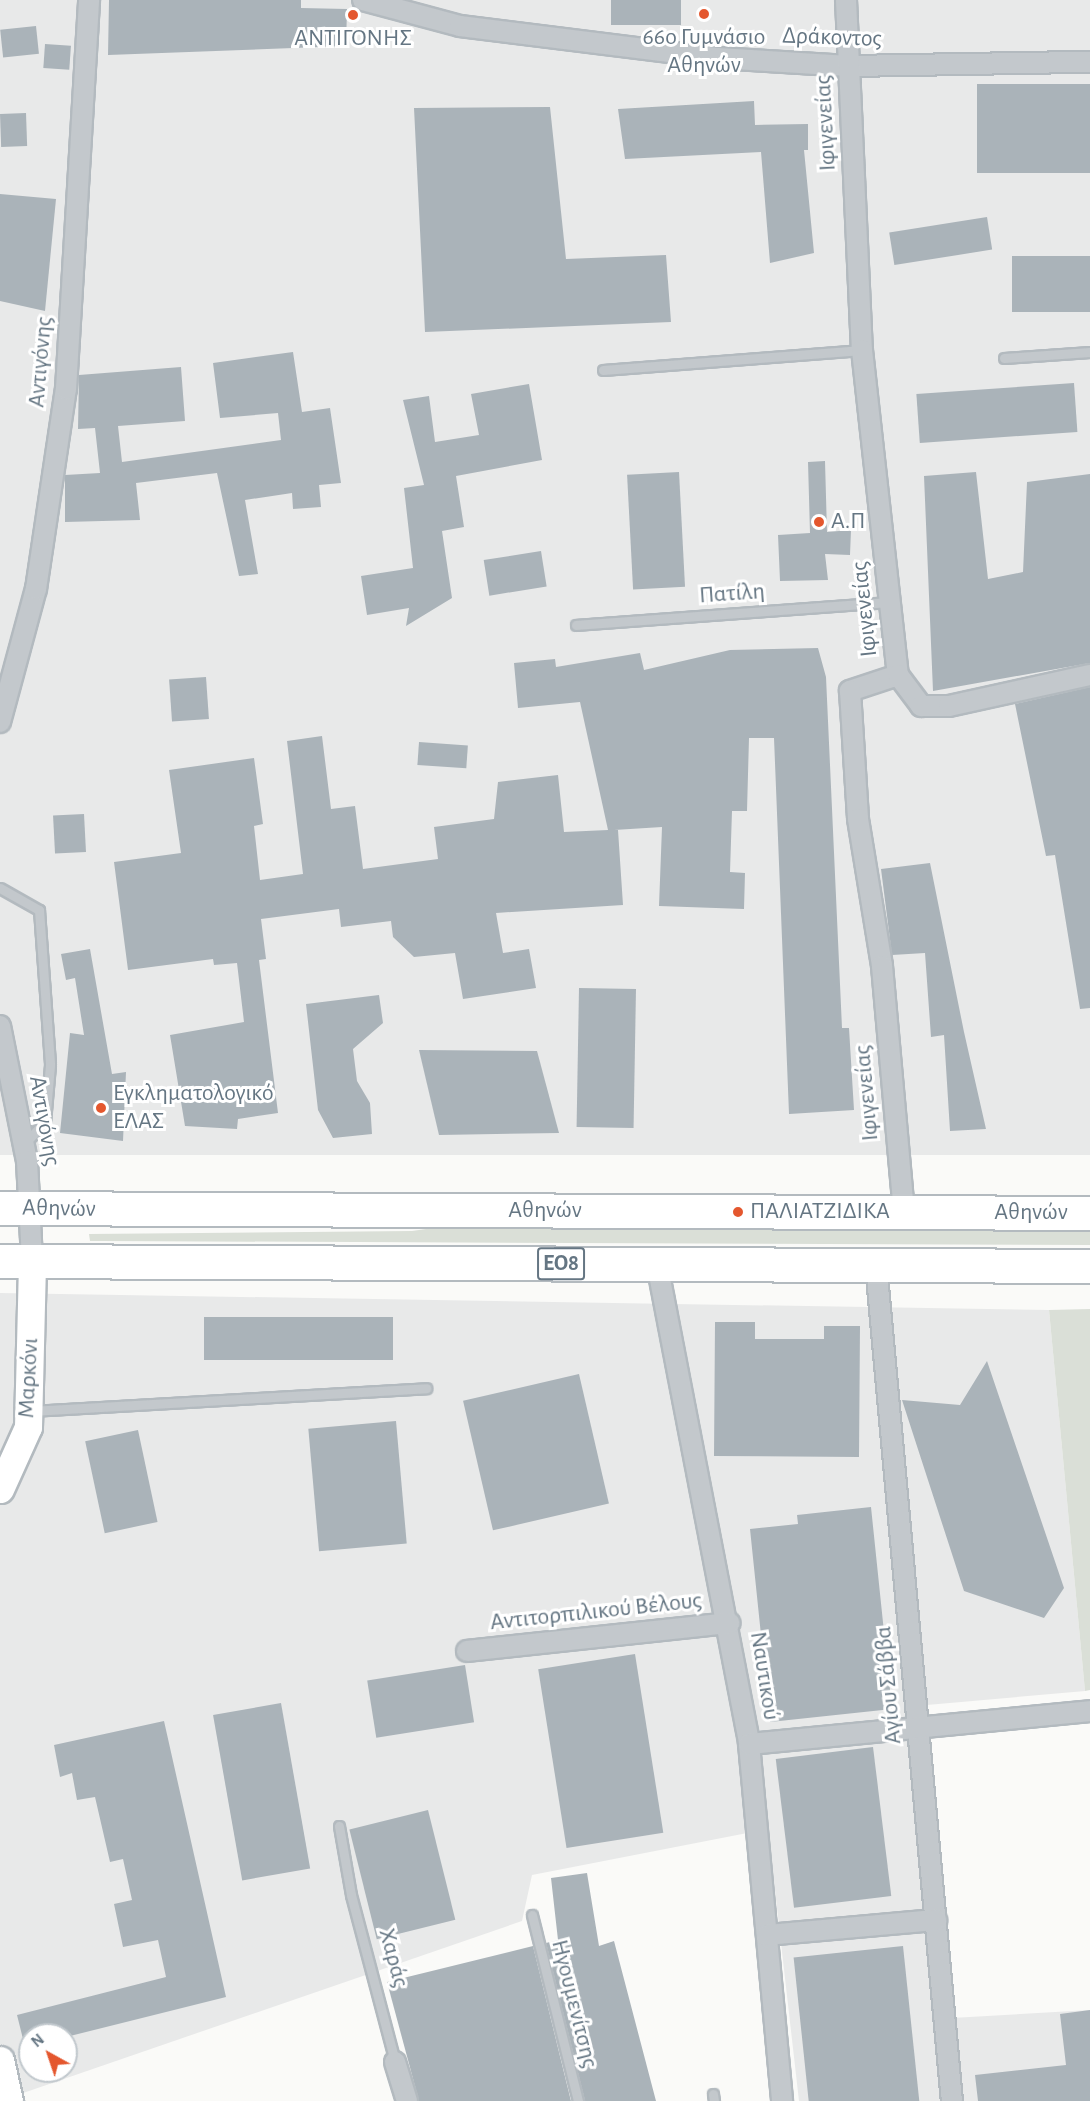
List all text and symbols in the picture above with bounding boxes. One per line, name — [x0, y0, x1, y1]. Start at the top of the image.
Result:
marker: 66ο Γυμνάσιο Αθηνών — [697, 7, 711, 21]
marker: ΑΝΤΙΓΟΝΗΣ — [346, 8, 360, 22]
street label: Δράκοντος — [782, 22, 882, 54]
place label: 66ο Γυμνάσιο Αθηνών — [643, 24, 765, 80]
place label: ΑΝΤΙΓΟΝΗΣ — [294, 25, 412, 53]
street label: Ιφιγενείας — [809, 74, 843, 172]
street label: Αντιγόνης — [23, 315, 59, 409]
place label: Α.Π — [831, 508, 866, 536]
marker: Α.Π — [812, 515, 826, 529]
street label: Ιφιγενείας — [846, 560, 884, 658]
street label: Πατίλη — [698, 577, 766, 611]
street label: Ιφιγενείας — [848, 1044, 886, 1142]
street label: Αντιγόνης — [22, 1074, 66, 1168]
place label: Εγκληματολογικό ΕΛΑΣ — [113, 1080, 273, 1136]
marker: Εγκληματολογικό ΕΛΑΣ — [94, 1101, 108, 1115]
street label: Αθηνών — [22, 1194, 96, 1224]
street label: Αθηνών — [508, 1197, 582, 1225]
place label: ΠΑΛΙΑΤΖΙΔΙΚΑ — [750, 1198, 890, 1226]
street label: Αθηνών — [994, 1199, 1068, 1227]
marker: ΠΑΛΙΑΤΖΙΔΙΚΑ — [731, 1205, 745, 1219]
road number: ΕΟ8 — [537, 1245, 585, 1283]
street label: Μαρκόνι — [13, 1337, 45, 1419]
street label: Αντιτορπιλικού Βέλους — [489, 1587, 703, 1637]
street label: Αγίου Σάββα — [869, 1625, 909, 1745]
street label: Ναυτικού — [743, 1630, 785, 1722]
street label: Χαράς — [371, 1925, 415, 1991]
street label: Ηγουμενίτσης — [544, 1937, 604, 2071]
north arrow — [18, 2023, 78, 2083]
text: N — [28, 2031, 47, 2050]

